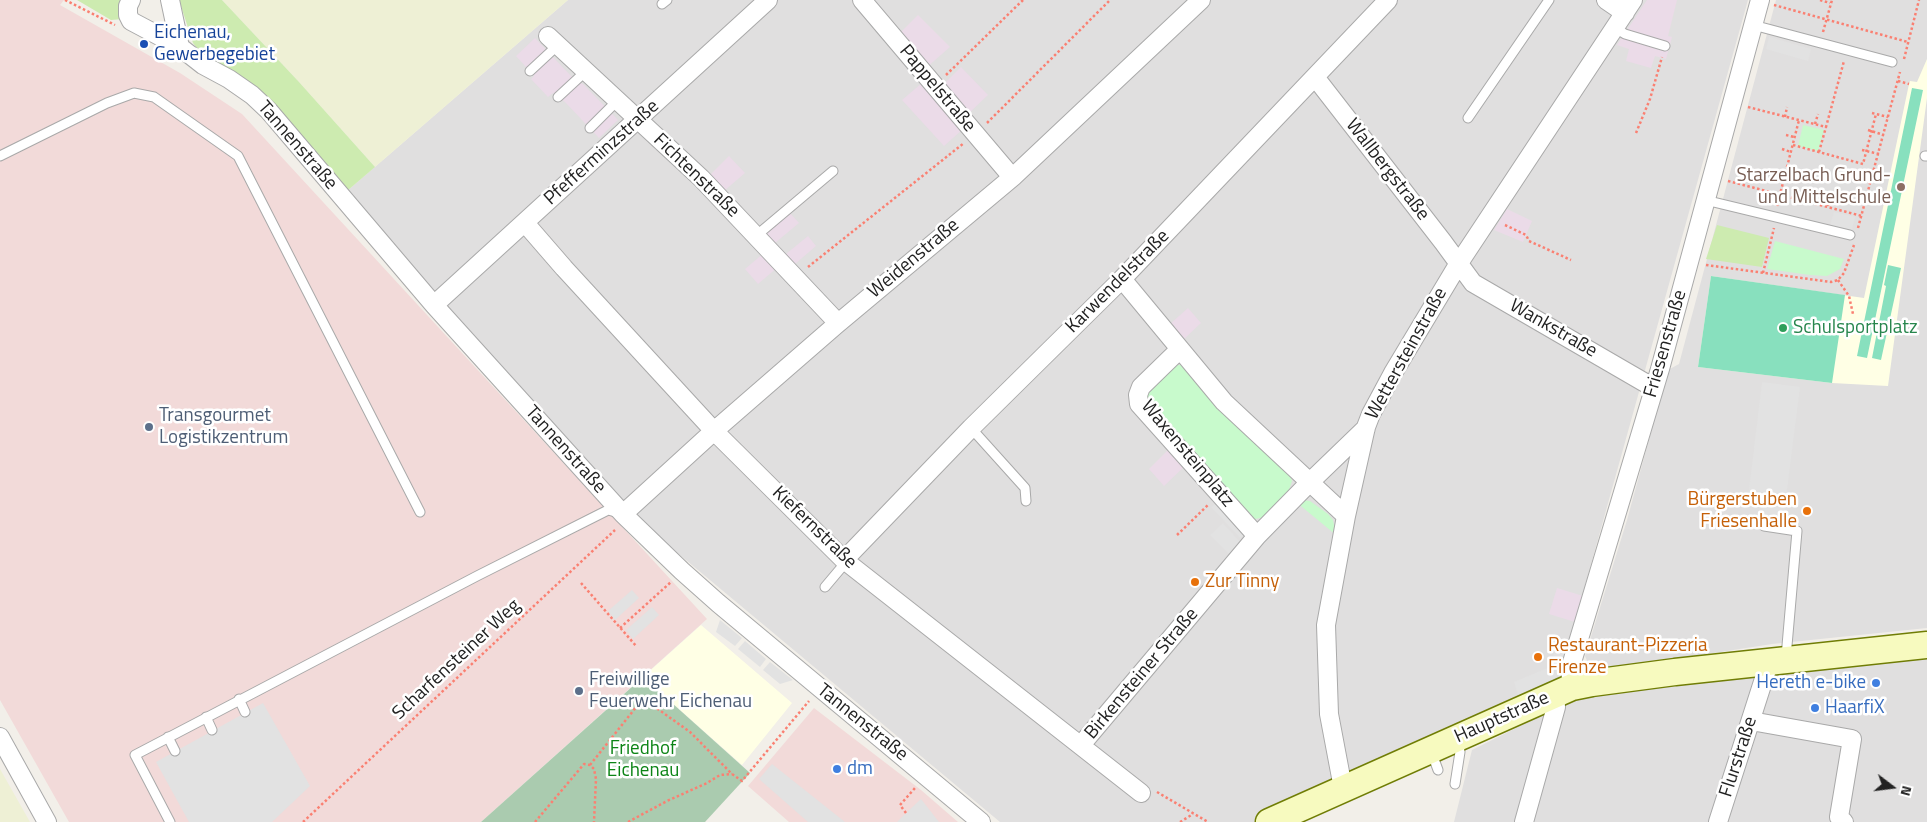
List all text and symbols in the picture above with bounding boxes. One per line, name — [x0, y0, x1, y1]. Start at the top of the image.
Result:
place label: Eichenau, Gewerbegebiet — [154, 22, 275, 66]
marker: Eichenau, Gewerbegebiet — [138, 38, 150, 50]
street label: Pappelstraße — [894, 41, 980, 137]
street label: Pfefferminzstraße — [540, 95, 664, 211]
street label: Tannenstraße — [252, 97, 342, 195]
street label: Wallbergstraße — [1340, 115, 1434, 225]
street label: Fichtenstraße — [648, 129, 744, 223]
place label: Starzelbach Grund- und Mittelschule — [1736, 165, 1891, 209]
marker: Starzelbach Grund- und Mittelschule — [1895, 181, 1907, 193]
street label: Weidenstraße — [864, 214, 964, 304]
street label: Karwendelstraße — [1061, 225, 1175, 339]
street label: Wettersteinstraße — [1361, 284, 1453, 424]
street label: Friesenstraße — [1640, 288, 1692, 400]
street label: Wankstraße — [1505, 295, 1601, 363]
place label: Schulsportplatz — [1793, 317, 1918, 339]
marker: Schulsportplatz — [1777, 322, 1789, 334]
street label: Waxensteinplatz — [1136, 396, 1238, 512]
street label: Tannenstraße — [520, 401, 610, 499]
place label: Transgourmet Logistikzentrum — [159, 405, 288, 449]
marker: Transgourmet Logistikzentrum — [143, 421, 155, 433]
street label: Kiefernstraße — [767, 482, 861, 574]
place label: Bürgerstuben Friesenhalle — [1687, 489, 1797, 533]
marker: Bürgerstuben Friesenhalle — [1801, 505, 1813, 517]
place label: Zur Tinny — [1205, 571, 1279, 593]
marker: Zur Tinny — [1189, 576, 1201, 588]
street label: Scharfensteiner Weg — [388, 595, 526, 725]
street label: Birkensteiner Straße — [1080, 604, 1204, 744]
place label: Restaurant-Pizzeria Firenze — [1548, 635, 1708, 679]
marker: Restaurant-Pizzeria Firenze — [1532, 651, 1544, 663]
place label: Freiwillige Feuerwehr Eichenau — [589, 669, 752, 713]
place label: Hereth e-bike — [1756, 672, 1866, 694]
marker: Hereth e-bike — [1870, 677, 1882, 689]
street label: Tannenstraße — [812, 679, 912, 767]
marker: Freiwillige Feuerwehr Eichenau — [573, 685, 585, 697]
street label: Hauptstraße — [1451, 687, 1553, 749]
place label: HaarfiX — [1825, 697, 1884, 719]
marker: HaarfiX — [1809, 702, 1821, 714]
street label: Flurstraße — [1715, 714, 1763, 800]
park label: Friedhof Eichenau — [607, 738, 679, 782]
place label: dm — [847, 758, 873, 780]
north arrow — [1867, 762, 1917, 812]
marker: dm — [831, 763, 843, 775]
text: N — [1896, 784, 1918, 798]

